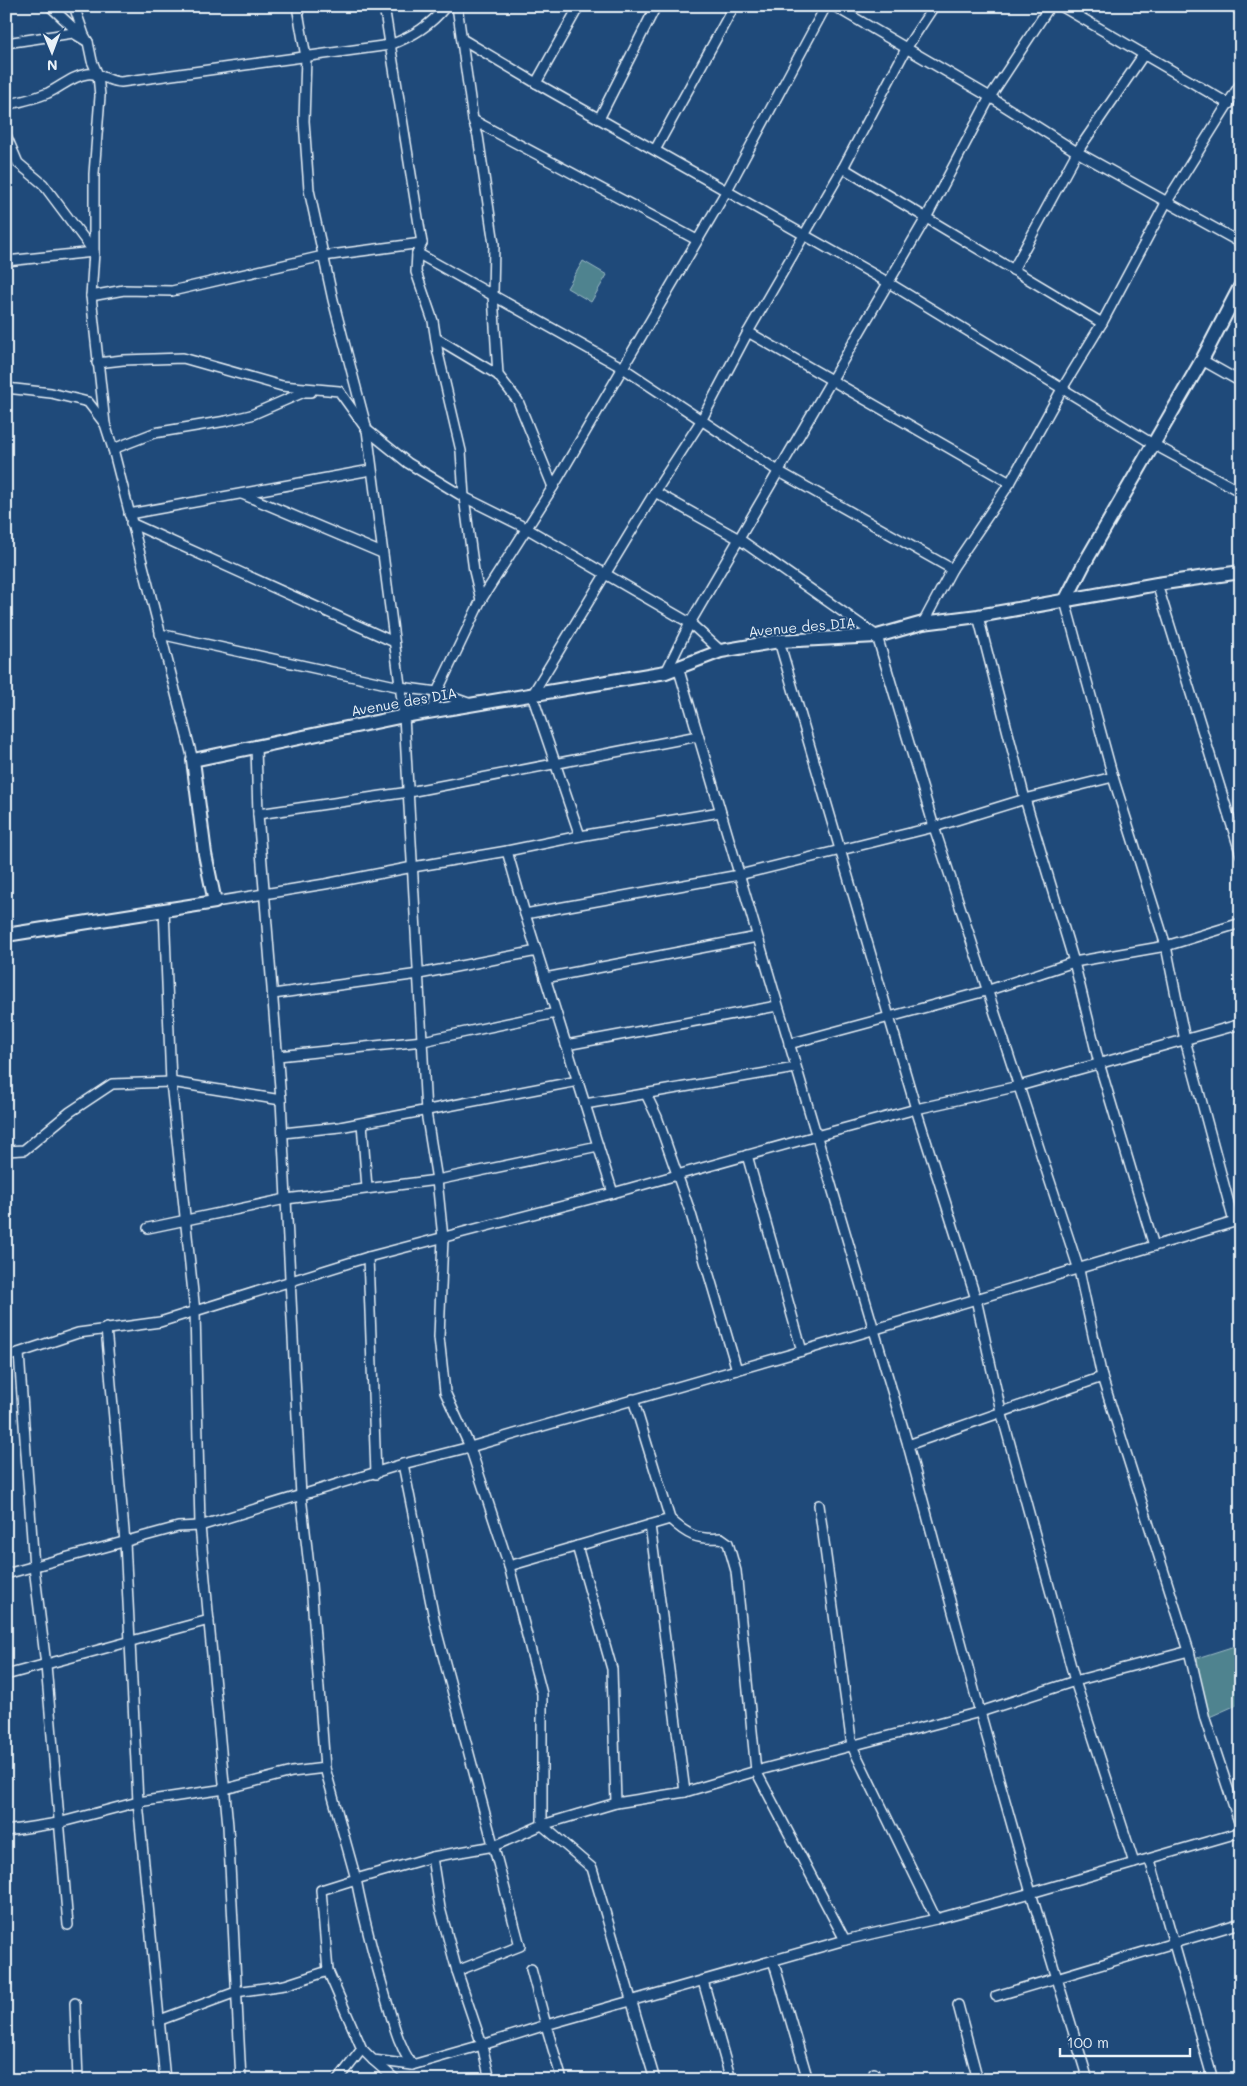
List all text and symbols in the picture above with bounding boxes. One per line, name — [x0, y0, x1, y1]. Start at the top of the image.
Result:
north arrow — [28, 28, 78, 78]
text: N — [47, 56, 58, 75]
street label: Avenue des DIA — [748, 612, 856, 641]
street label: Avenue des DIA — [349, 683, 458, 720]
scale bar — [1060, 2026, 1190, 2058]
text: 100 m — [1067, 2032, 1109, 2052]

